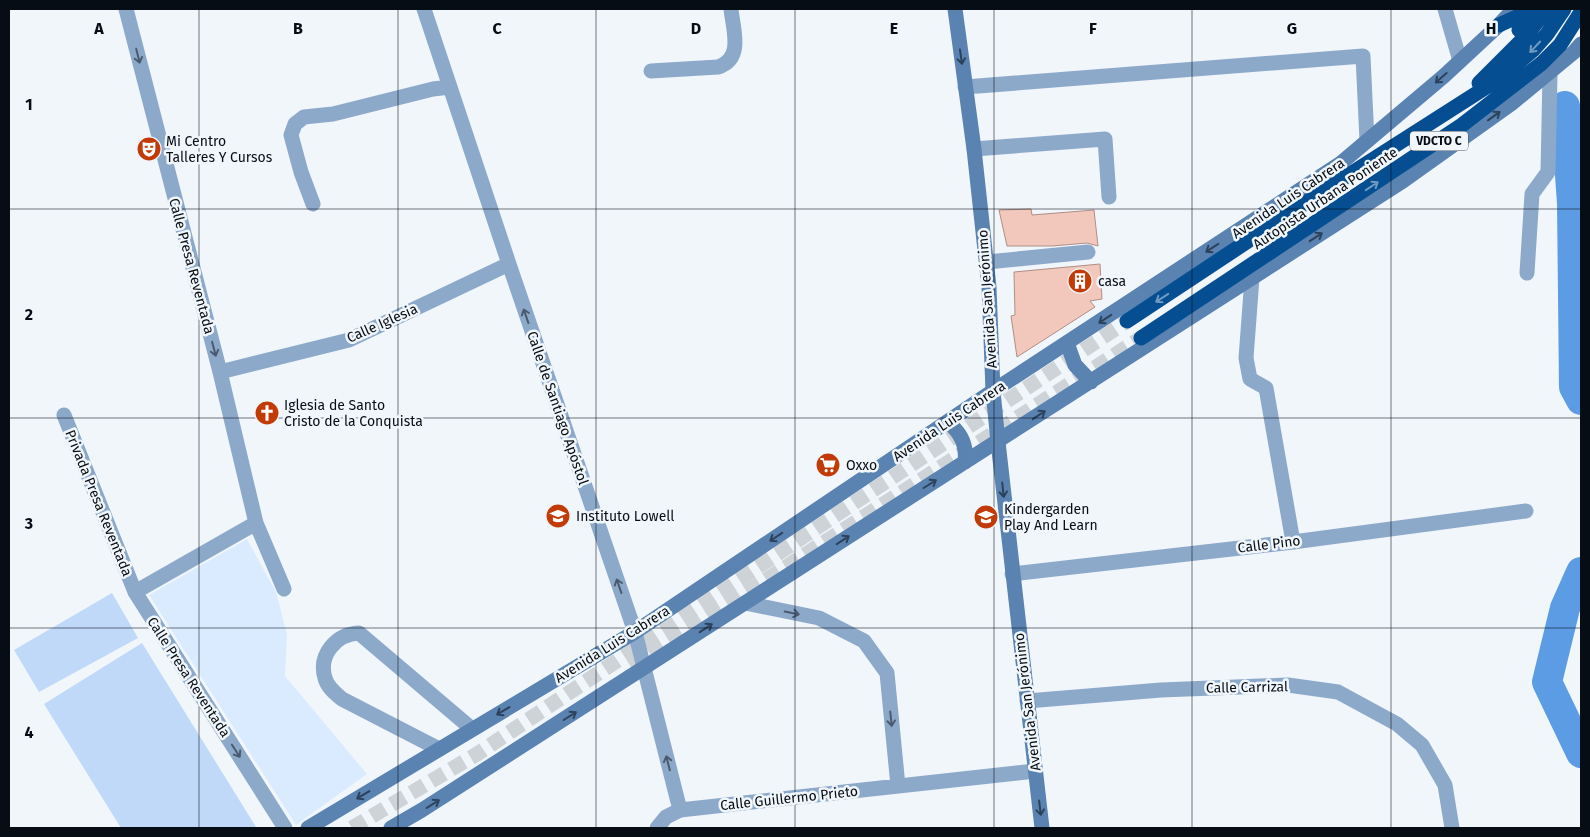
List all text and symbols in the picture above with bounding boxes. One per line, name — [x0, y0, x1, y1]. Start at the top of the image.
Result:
text: A — [93, 19, 104, 38]
text: B — [293, 19, 303, 38]
text: C — [492, 19, 502, 38]
text: D — [691, 19, 701, 38]
text: E — [890, 19, 898, 38]
text: F — [1089, 19, 1097, 38]
text: G — [1287, 19, 1297, 38]
text: H — [1486, 19, 1496, 38]
one-way arrow — [1529, 41, 1541, 54]
one-way arrow — [134, 48, 143, 64]
one-way arrow — [956, 49, 966, 65]
one-way arrow — [1434, 73, 1447, 84]
text: 1 — [25, 95, 33, 114]
one-way arrow — [1487, 111, 1501, 121]
road number: VDCTO C — [1410, 132, 1468, 150]
place label: Mi Centro Talleres Y Cursos — [166, 133, 273, 166]
theatre icon: Mi Centro Talleres Y Cursos — [136, 136, 162, 162]
street label: Autopista Urbana Poniente — [1250, 144, 1401, 253]
street label: Avenida Luis Cabrera — [1229, 154, 1348, 242]
one-way arrow — [1365, 181, 1379, 191]
street label: Calle Presa Reventada — [165, 196, 218, 336]
street label: Avenida San Jerónimo — [974, 229, 1001, 369]
one-way arrow — [1309, 232, 1323, 242]
one-way arrow — [1206, 244, 1220, 254]
building icon: casa — [1067, 268, 1093, 294]
place label: casa — [1098, 273, 1126, 290]
one-way arrow — [1155, 293, 1169, 303]
street label: Calle Iglesia — [344, 300, 420, 347]
text: 2 — [25, 305, 33, 324]
one-way arrow — [521, 308, 531, 324]
one-way arrow — [1098, 314, 1112, 324]
street label: Calle de Santiago Apóstol — [523, 329, 592, 487]
one-way arrow — [209, 340, 219, 356]
street label: Avenida Luis Cabrera — [890, 377, 1009, 465]
place label: Iglesia de Santo Cristo de la Conquista — [284, 397, 423, 430]
church icon: Iglesia de Santo Cristo de la Conquista — [254, 400, 280, 426]
one-way arrow — [1031, 410, 1045, 420]
street label: Privada Presa Reventada — [61, 427, 136, 579]
supermarket icon: Oxxo — [815, 452, 841, 478]
place label: Oxxo — [846, 457, 877, 474]
one-way arrow — [922, 479, 936, 489]
one-way arrow — [998, 482, 1008, 498]
place label: Kindergarden Play And Learn — [1004, 501, 1098, 534]
school or university icon: Instituto Lowell — [545, 503, 571, 529]
school or university icon: Kindergarden Play And Learn — [973, 504, 999, 530]
place label: Instituto Lowell — [576, 508, 674, 525]
text: 3 — [24, 514, 33, 533]
one-way arrow — [769, 532, 783, 542]
street label: Calle Pino — [1237, 532, 1301, 557]
one-way arrow — [835, 535, 849, 545]
one-way arrow — [614, 578, 623, 594]
street label: Avenida Luis Cabrera — [552, 602, 673, 687]
one-way arrow — [784, 608, 800, 618]
street label: Calle Presa Reventada — [143, 614, 234, 741]
one-way arrow — [699, 623, 713, 633]
street label: Avenida San Jerónimo — [1011, 632, 1044, 772]
street label: Calle Carrizal — [1206, 678, 1288, 697]
one-way arrow — [496, 706, 510, 716]
one-way arrow — [886, 710, 896, 726]
one-way arrow — [562, 711, 576, 721]
text: 4 — [24, 723, 34, 742]
one-way arrow — [232, 744, 242, 758]
one-way arrow — [662, 756, 672, 772]
street label: Calle Guillermo Prieto — [719, 783, 859, 814]
one-way arrow — [357, 790, 371, 800]
one-way arrow — [425, 798, 439, 808]
one-way arrow — [1035, 800, 1045, 816]

